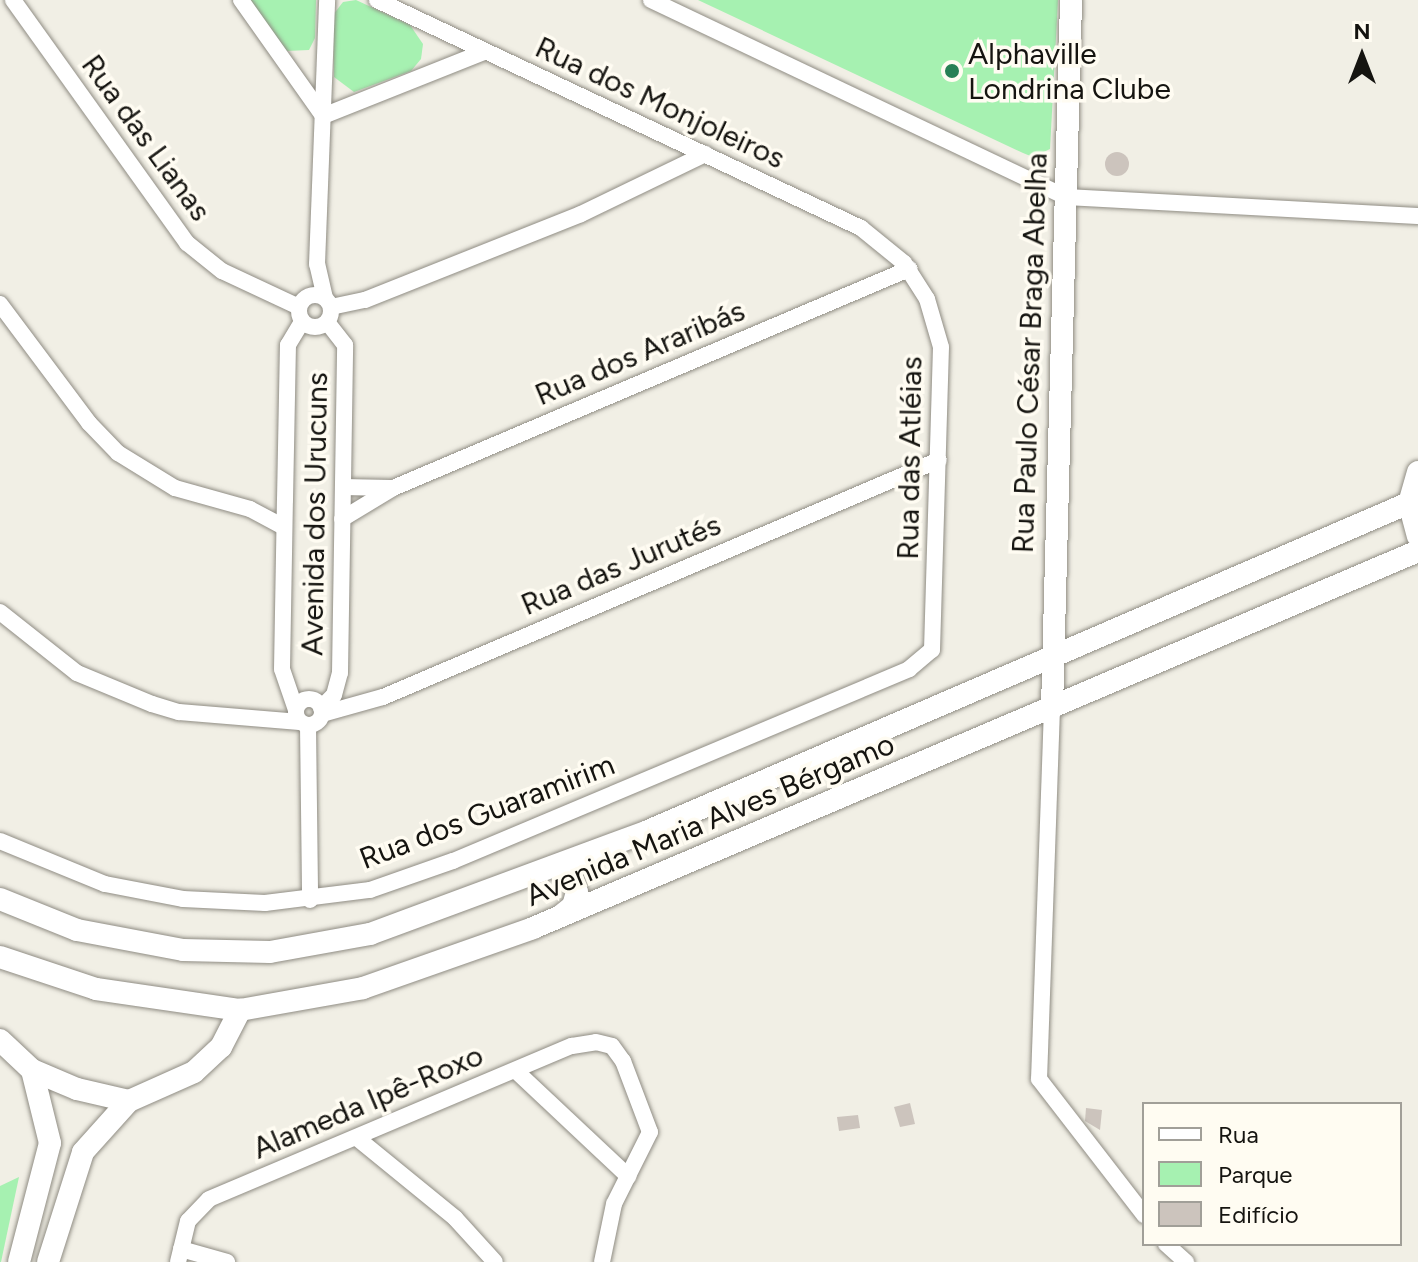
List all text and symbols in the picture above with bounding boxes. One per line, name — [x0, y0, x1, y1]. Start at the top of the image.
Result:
north arrow — [1322, 16, 1402, 96]
text: N — [1353, 18, 1371, 45]
street label: Rua dos Monjoleiros — [530, 29, 790, 177]
place label: Alphaville Londrina Clube — [968, 36, 1171, 106]
street label: Rua das Lianas — [74, 48, 218, 228]
marker: Alphaville Londrina Clube — [943, 62, 961, 80]
street label: Rua Paulo César Braga Abelha — [1005, 152, 1055, 554]
street label: Rua dos Araribás — [530, 293, 750, 413]
street label: Rua das Atléias — [890, 356, 930, 560]
street label: Avenida dos Urucuns — [295, 372, 335, 656]
street label: Rua das Jurutés — [516, 507, 726, 623]
street label: Avenida Maria Alves Bérgamo — [520, 726, 900, 914]
street label: Rua dos Guaramirim — [355, 747, 619, 877]
street label: Alameda Ipê-Roxo — [247, 1037, 489, 1167]
legend — [1142, 1102, 1402, 1246]
text: Rua — [1218, 1120, 1259, 1149]
text: Parque — [1218, 1160, 1292, 1189]
text: Edifício — [1218, 1200, 1299, 1229]

